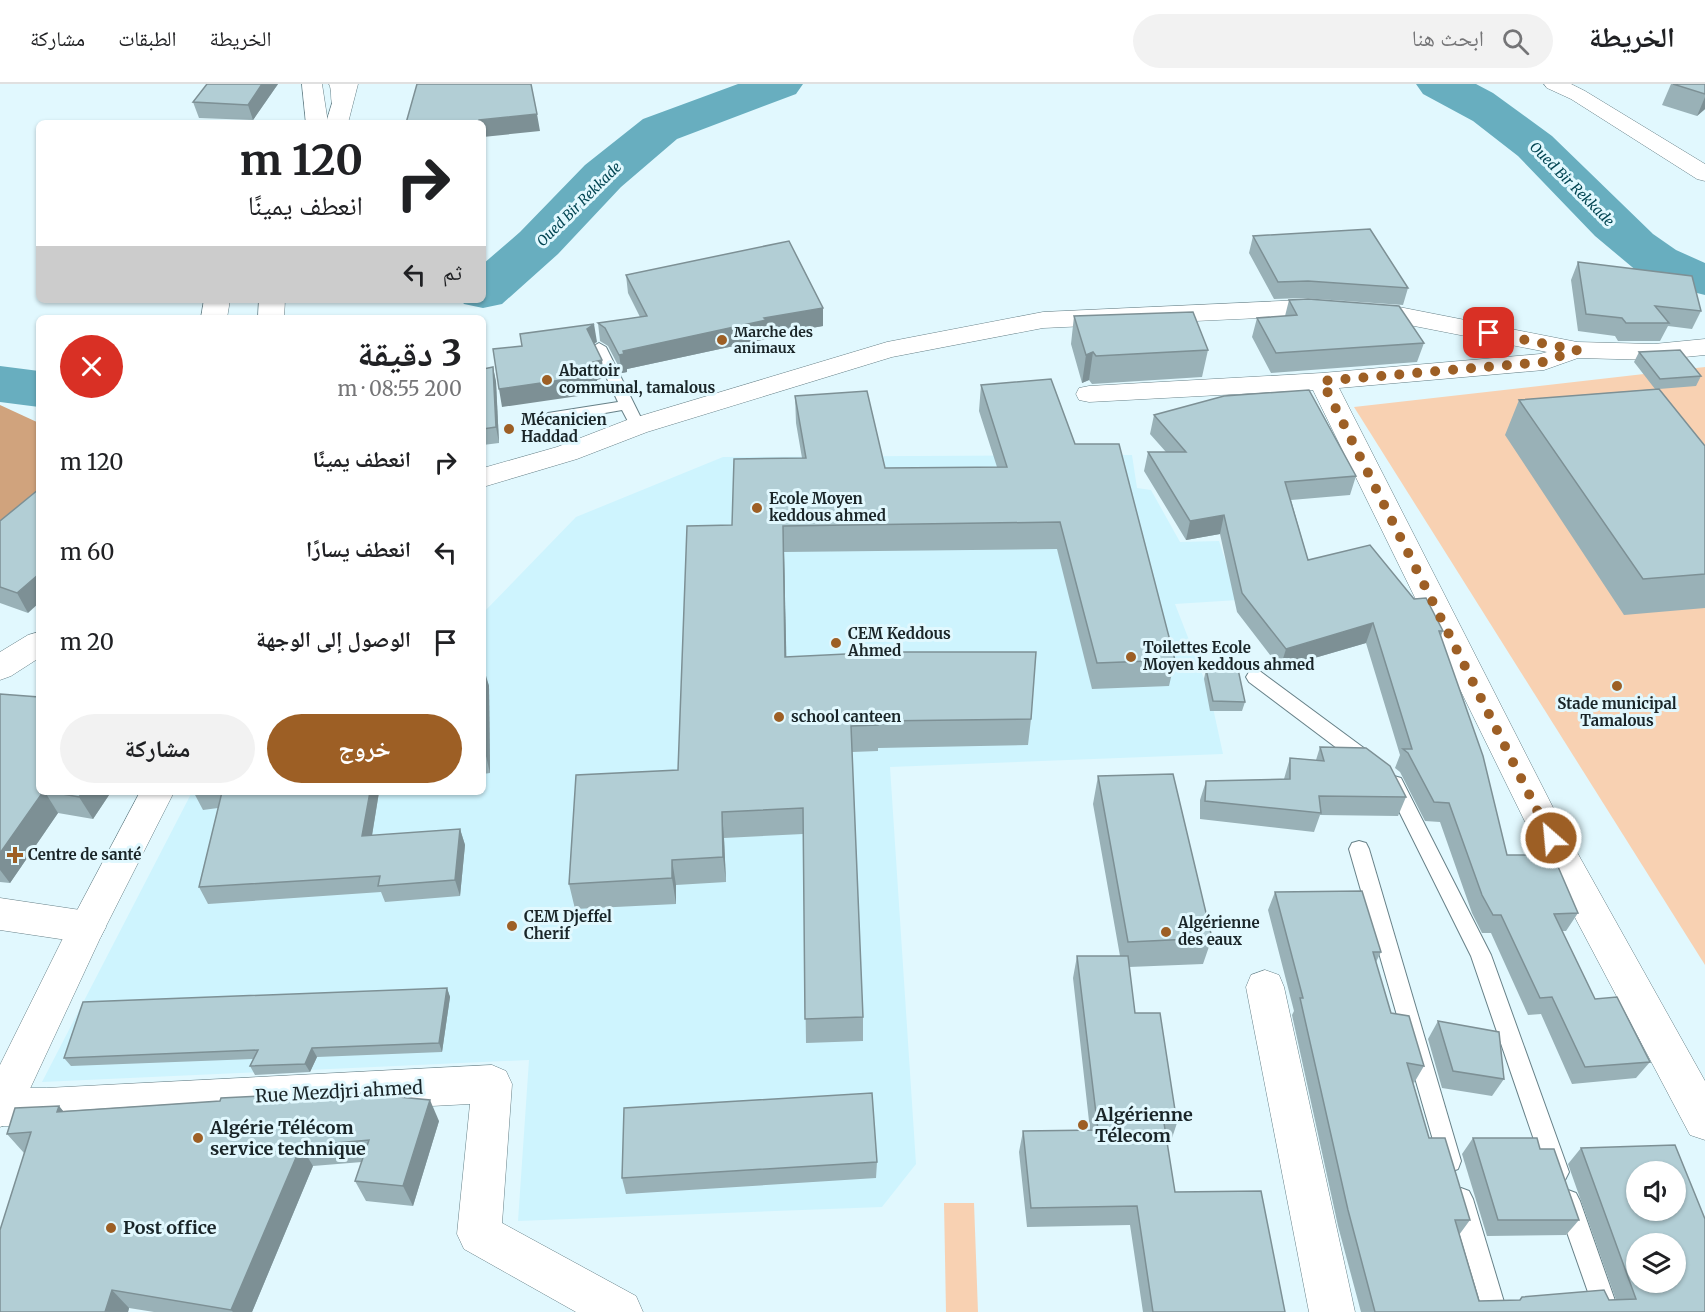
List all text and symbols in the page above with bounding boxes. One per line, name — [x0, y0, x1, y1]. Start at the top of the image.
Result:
search box — [1133, 14, 1553, 68]
text: الخريطة — [1589, 19, 1675, 55]
text: ابحث هنا — [1412, 24, 1484, 52]
text: مشاركة — [30, 25, 85, 52]
text: الطبقات — [118, 25, 177, 52]
text: الخريطة — [210, 25, 271, 52]
icon: search — [1499, 25, 1532, 58]
text: 120 m — [240, 134, 363, 186]
water label: Oued Bir Rekkade — [1526, 138, 1618, 230]
icon: right — [384, 144, 462, 222]
water label: Oued Bir Rekkade — [533, 158, 625, 250]
text: انعطف يمينًا — [248, 188, 363, 222]
icon: left — [398, 258, 431, 291]
text: ثم — [443, 258, 462, 286]
pin — [1463, 307, 1514, 358]
icon: arrive — [1472, 316, 1505, 349]
place label: Marche des animaux — [734, 323, 813, 357]
text: 3 دقيقة — [357, 331, 462, 376]
marker: Marche des animaux — [715, 333, 729, 347]
button: close — [60, 335, 123, 398]
place label: Abattoir communal, tamalous — [558, 361, 715, 398]
marker: Abattoir communal, tamalous — [540, 373, 554, 387]
text: 200 m · 08:55 — [337, 376, 462, 401]
place label: Mécanicien Haddad — [521, 410, 607, 446]
marker: Mécanicien Haddad — [502, 422, 516, 436]
text: انعطف يمينًا — [312, 445, 411, 473]
icon: right — [429, 446, 462, 479]
text: 120 m — [60, 448, 124, 476]
place label: Ecole Moyen keddous ahmed — [769, 489, 886, 525]
marker: Ecole Moyen keddous ahmed — [750, 501, 764, 515]
text: انعطف يسارًا — [306, 535, 411, 563]
icon: left — [429, 536, 462, 569]
text: 60 m — [60, 538, 115, 566]
place label: CEM Keddous Ahmed — [847, 624, 951, 660]
text: الوصول إلى الوجهة — [256, 625, 411, 653]
icon: arrive — [429, 626, 462, 659]
text: 20 m — [60, 628, 114, 656]
marker: CEM Keddous Ahmed — [829, 636, 843, 650]
place label: Toilettes Ecole Moyen keddous ahmed — [1143, 638, 1315, 674]
marker: Toilettes Ecole Moyen keddous ahmed — [1124, 650, 1138, 664]
marker: Stade municipal Tamalous — [1610, 679, 1624, 693]
place label: Stade municipal Tamalous — [1557, 694, 1677, 730]
place label: school canteen — [791, 707, 901, 726]
marker: school canteen — [772, 710, 786, 724]
button: مشاركة — [60, 714, 255, 783]
button: خروج — [267, 714, 462, 783]
position arrow — [1519, 806, 1583, 870]
place label: Centre de santé — [28, 845, 141, 864]
marker: Centre de santé — [6, 846, 24, 864]
place label: CEM Djeffel Cherif — [524, 907, 612, 943]
place label: Algérienne des eaux — [1177, 913, 1260, 949]
marker: CEM Djeffel Cherif — [505, 919, 519, 933]
marker: Algérienne des eaux — [1159, 925, 1173, 939]
street label: Rue Mezdjri ahmed — [254, 1076, 424, 1107]
place label: Algérienne Télecom — [1094, 1103, 1193, 1147]
place label: Algérie Télécom service technique — [209, 1116, 366, 1160]
marker: Algérienne Télecom — [1076, 1118, 1090, 1132]
marker: Algérie Télécom service technique — [191, 1131, 205, 1145]
map controls — [1626, 1161, 1686, 1293]
button: sound — [1626, 1161, 1686, 1221]
place label: Post office — [123, 1216, 217, 1239]
marker: Post office — [104, 1221, 118, 1235]
button: layers — [1626, 1233, 1686, 1293]

